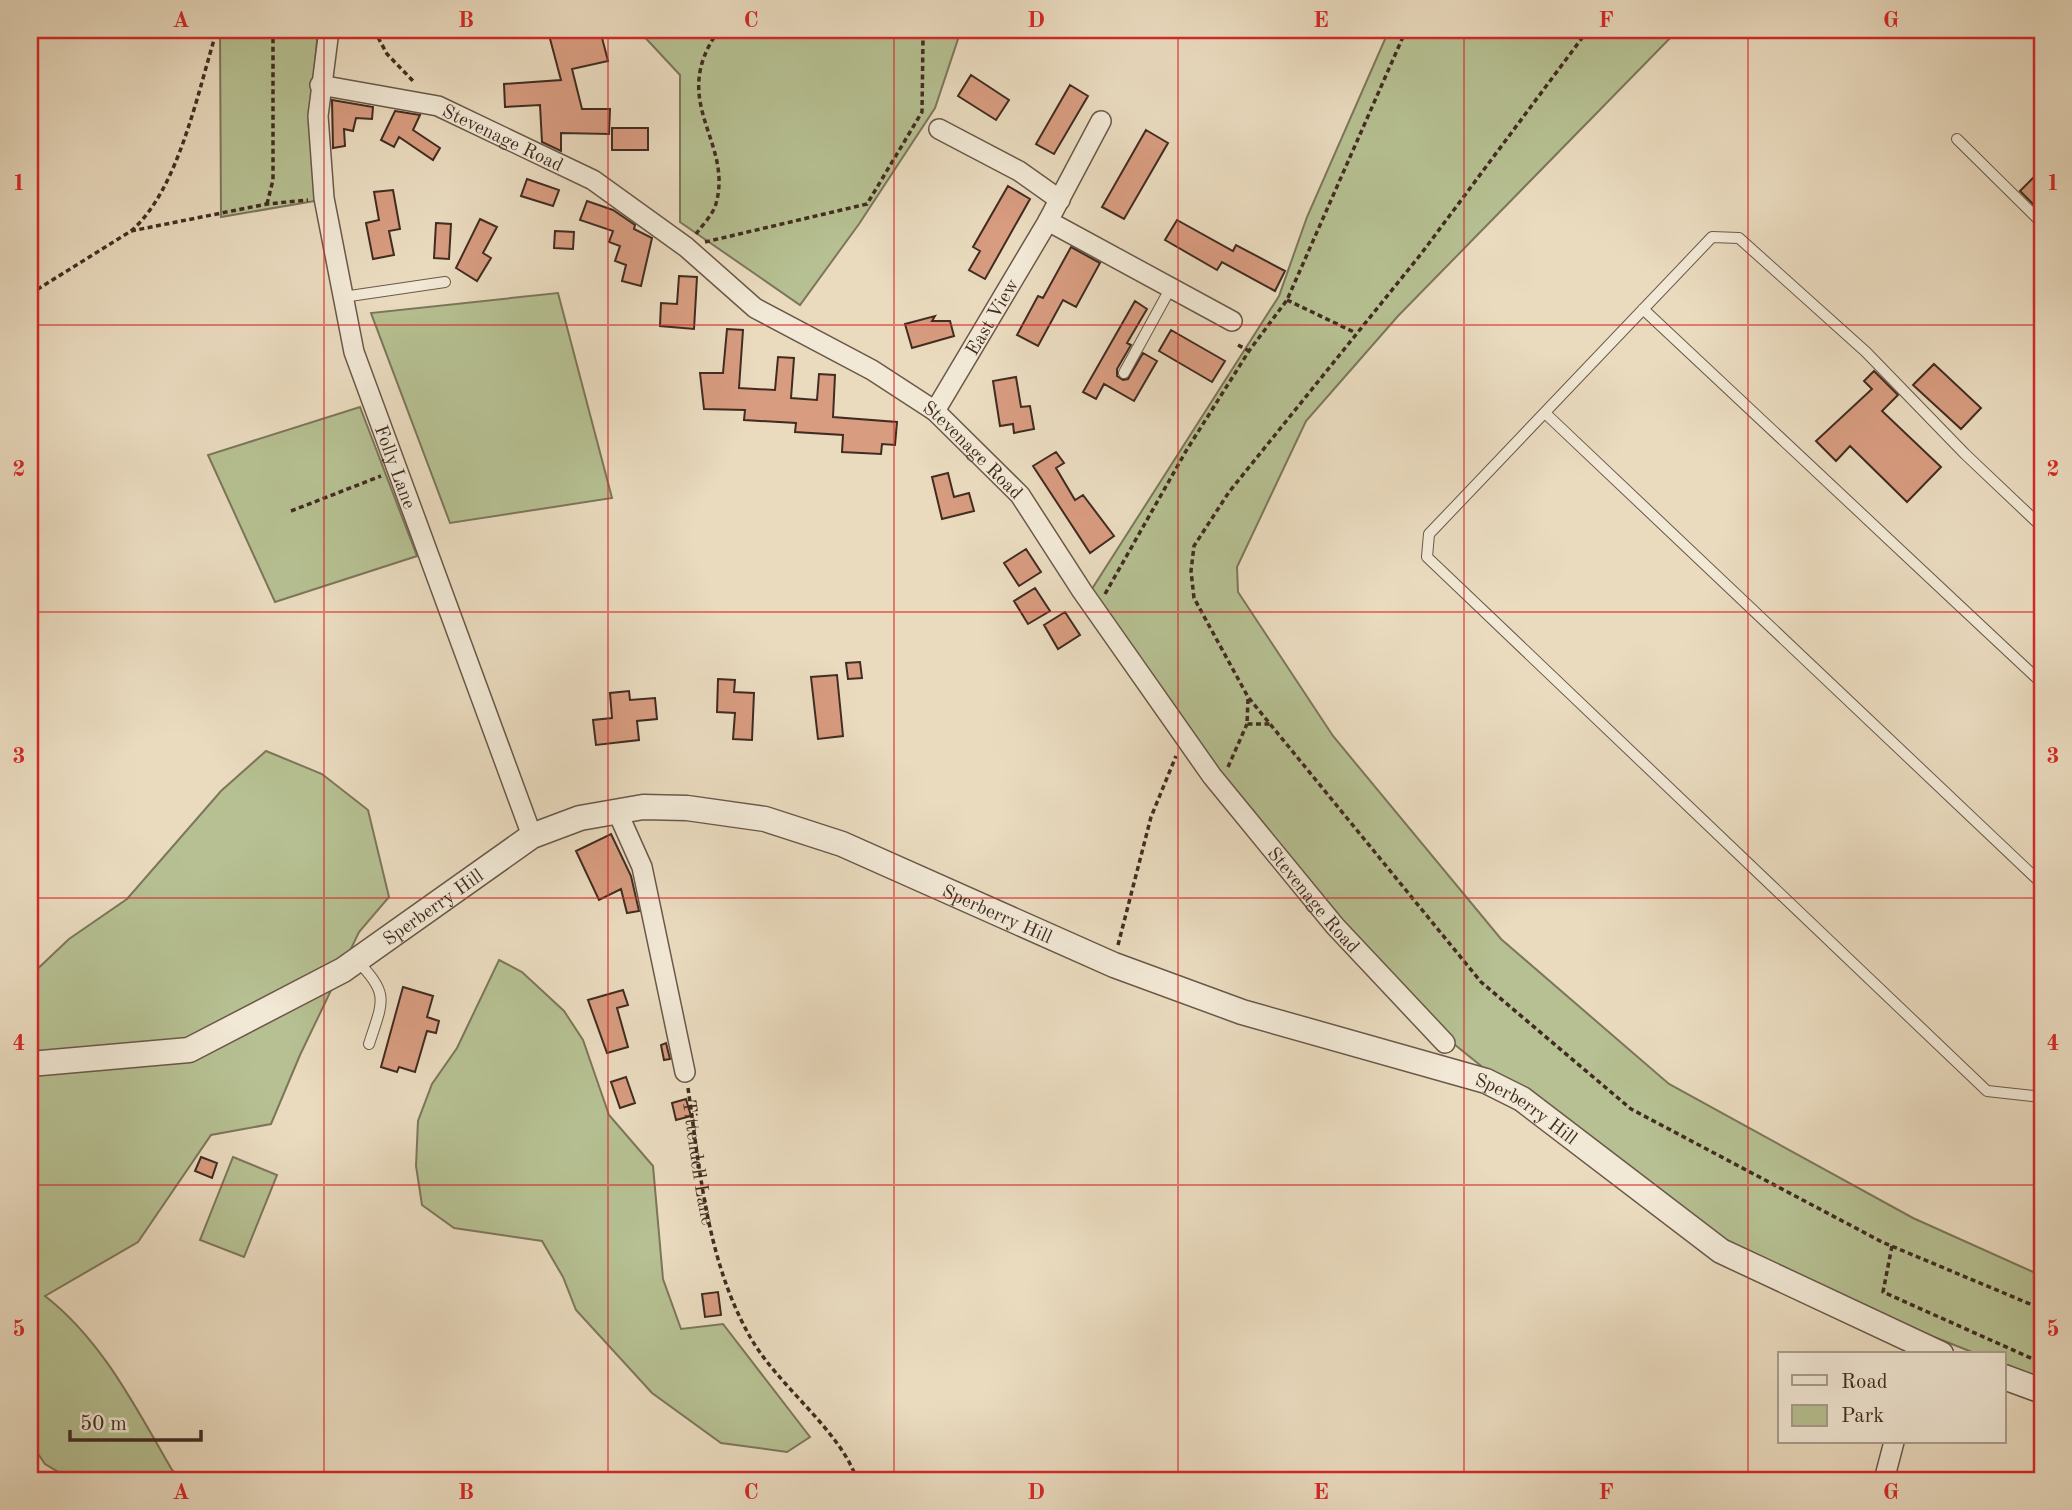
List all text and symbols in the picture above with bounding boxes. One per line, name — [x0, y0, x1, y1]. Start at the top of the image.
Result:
text: A — [172, 9, 190, 32]
text: B — [458, 9, 474, 32]
text: C — [743, 9, 759, 32]
text: D — [1027, 9, 1045, 32]
text: E — [1313, 9, 1329, 32]
text: F — [1598, 9, 1614, 32]
text: G — [1883, 9, 1899, 32]
street label: Stevenage Road — [439, 102, 566, 176]
text: 1 — [12, 172, 26, 195]
text: 1 — [2046, 172, 2060, 195]
street label: East View — [963, 276, 1023, 359]
street label: Stevenage Road — [919, 399, 1025, 504]
street label: Folly Lane — [370, 423, 418, 512]
text: 2 — [12, 458, 26, 481]
text: 2 — [2046, 458, 2060, 481]
text: 3 — [12, 745, 26, 768]
text: 3 — [2046, 745, 2060, 768]
street label: Stevenage Road — [1263, 845, 1362, 958]
street label: Sperberry Hill — [380, 867, 488, 950]
street label: Sperberry Hill — [939, 883, 1054, 948]
text: 4 — [12, 1032, 26, 1055]
text: 4 — [2046, 1032, 2060, 1055]
street label: Sperberry Hill — [1473, 1071, 1580, 1149]
street label: Tittendell Lane — [678, 1099, 716, 1227]
text: 5 — [12, 1318, 26, 1341]
text: 5 — [2046, 1318, 2060, 1341]
legend — [1778, 1352, 2006, 1444]
text: Road — [1841, 1372, 1888, 1393]
scale bar — [70, 1398, 201, 1442]
text: Park — [1841, 1406, 1884, 1427]
text: 50 m — [80, 1414, 127, 1435]
text: A — [172, 1481, 190, 1504]
text: B — [458, 1481, 474, 1504]
text: C — [743, 1481, 759, 1504]
text: D — [1027, 1481, 1045, 1504]
text: E — [1313, 1481, 1329, 1504]
text: F — [1598, 1481, 1614, 1504]
text: G — [1883, 1481, 1899, 1504]

